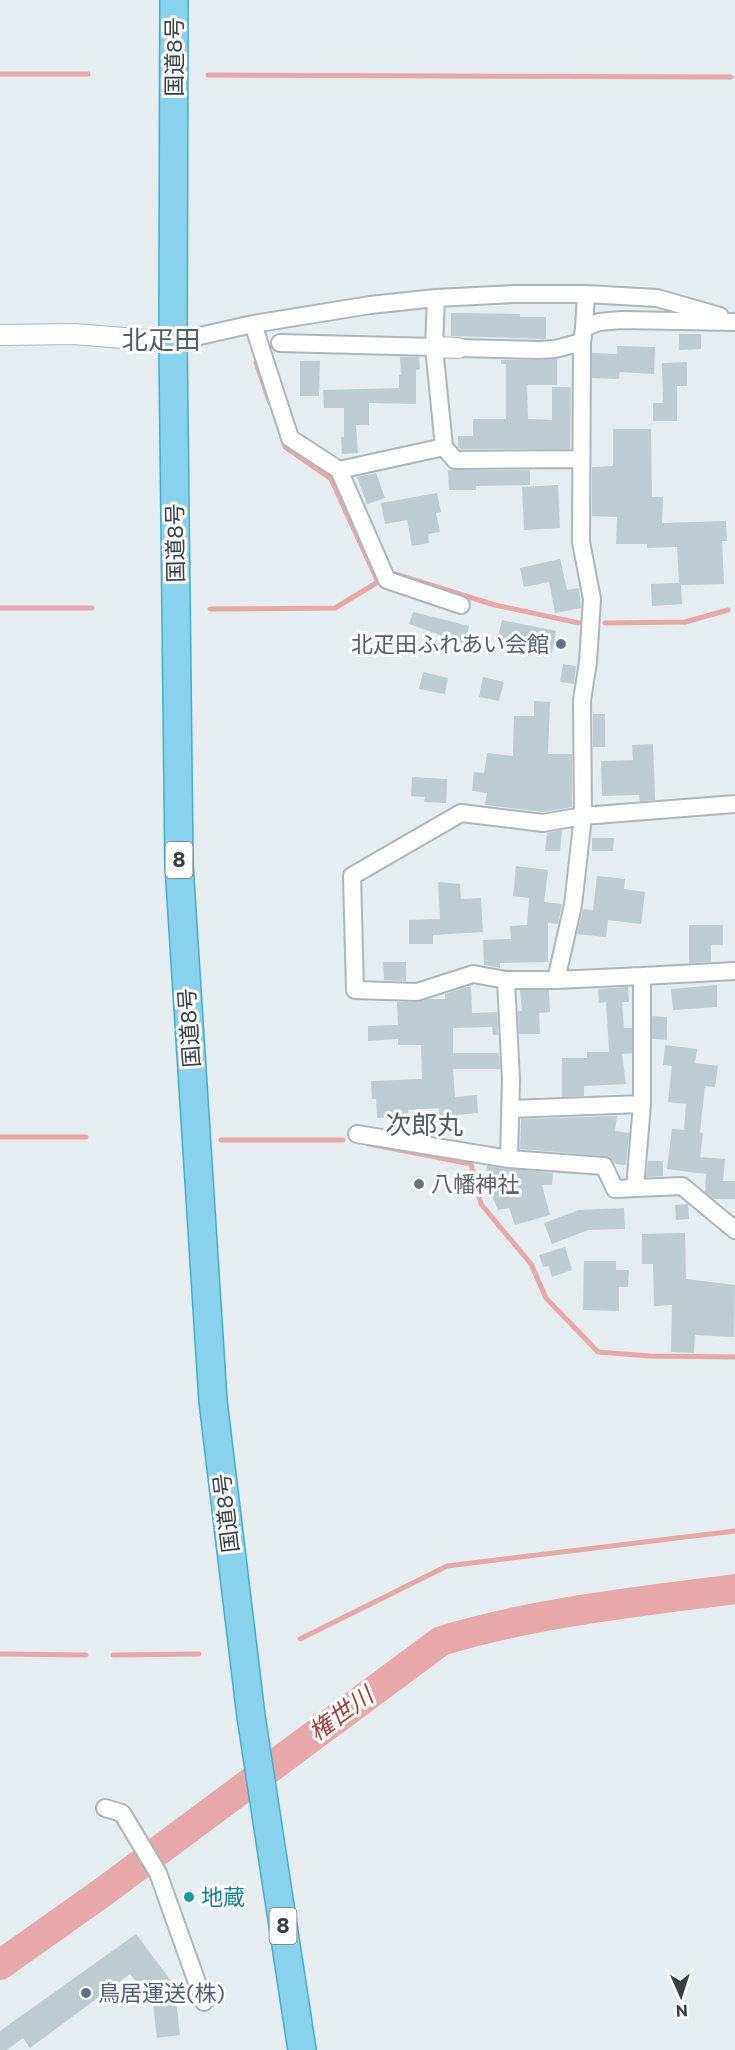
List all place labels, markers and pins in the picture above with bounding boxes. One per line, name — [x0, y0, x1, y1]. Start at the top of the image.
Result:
place label: 北疋田ふれあい会館 — [351, 630, 549, 657]
marker: 北疋田ふれあい会館 — [554, 637, 568, 651]
place label: 八幡神社 — [431, 1170, 519, 1197]
marker: 八幡神社 — [412, 1177, 426, 1191]
place label: 地蔵 — [201, 1883, 245, 1910]
marker: 地蔵 — [182, 1890, 196, 1904]
place label: 鳥居運送(株) — [98, 1979, 225, 2006]
marker: 鳥居運送(株) — [79, 1986, 93, 2000]

